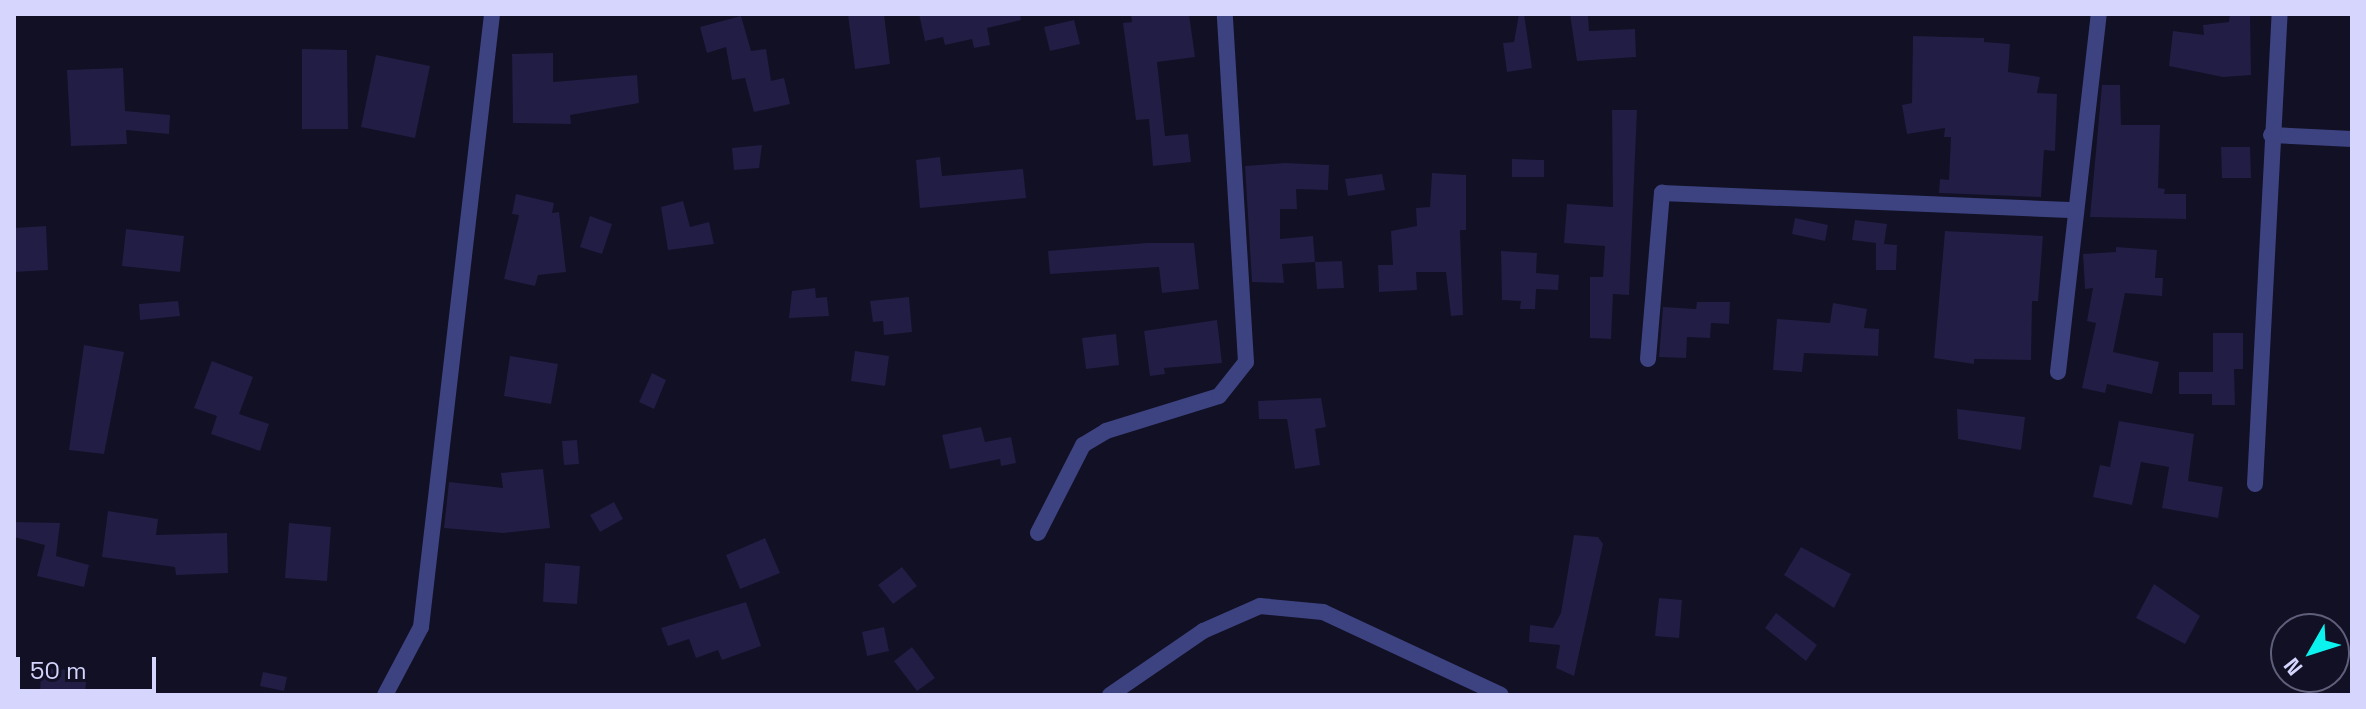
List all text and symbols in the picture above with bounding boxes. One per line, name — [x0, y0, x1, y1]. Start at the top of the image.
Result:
north arrow — [2270, 613, 2350, 693]
scale bar — [20, 641, 160, 691]
text: N — [2277, 652, 2308, 681]
text: 50 m — [30, 655, 87, 686]

